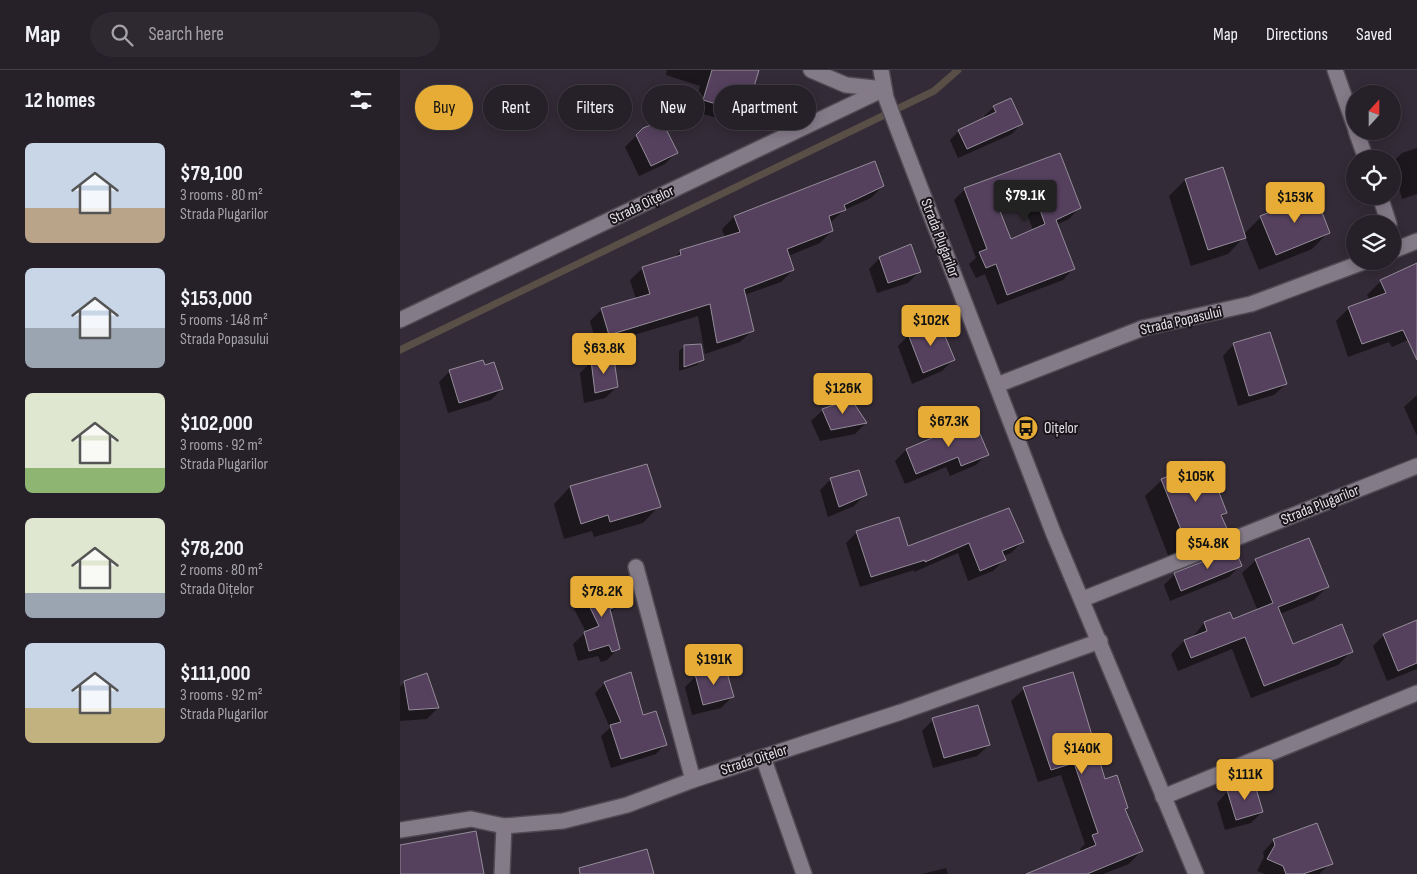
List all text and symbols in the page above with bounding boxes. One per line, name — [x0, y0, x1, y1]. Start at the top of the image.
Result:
search box — [90, 12, 440, 57]
text: Map — [25, 20, 60, 49]
icon: search — [108, 21, 136, 49]
text: Search here — [148, 23, 224, 46]
text: Map — [1213, 24, 1238, 45]
text: Directions — [1266, 24, 1328, 45]
text: Saved — [1356, 24, 1392, 45]
chip: Buy — [415, 85, 473, 130]
chip: Rent — [483, 85, 548, 130]
chip: Filters — [558, 85, 632, 130]
chip: New — [642, 85, 704, 130]
chip: Apartment — [714, 85, 816, 130]
north arrow — [1346, 85, 1401, 140]
map controls — [1346, 85, 1401, 270]
icon: filters — [347, 86, 375, 114]
text: 12 homes — [25, 88, 95, 113]
button: locate — [1346, 150, 1401, 205]
text: $79,100 — [180, 161, 243, 186]
icon: home — [65, 163, 125, 223]
pin: $79.1K — [984, 180, 1066, 222]
street label: Strada Oițelor — [607, 181, 678, 229]
pin: $153K — [1260, 182, 1330, 224]
text: 3 rooms · 80 m² — [180, 186, 263, 205]
text: $79.1K — [1005, 186, 1045, 205]
text: $153K — [1277, 188, 1313, 207]
street label: Strada Plugarilor — [916, 196, 964, 281]
text: Strada Plugarilor — [180, 205, 268, 224]
button: layers — [1346, 215, 1401, 270]
text: $153,000 — [180, 286, 252, 311]
icon: home — [65, 288, 125, 348]
street label: Strada Popasului — [1138, 302, 1224, 340]
pin: $102K — [896, 304, 966, 347]
text: 5 rooms · 148 m² — [180, 311, 268, 330]
text: $102K — [913, 311, 949, 330]
text: Strada Popasului — [180, 330, 269, 349]
pin: $63.8K — [563, 332, 645, 375]
text: $63.8K — [583, 339, 625, 358]
pin: $126K — [808, 372, 878, 415]
text: $126K — [824, 379, 862, 398]
pin: $67.3K — [908, 406, 990, 448]
text: $102,000 — [180, 411, 253, 436]
text: $67.3K — [929, 412, 969, 431]
icon: home — [65, 413, 125, 473]
bus stop icon: Oițelor — [1013, 415, 1039, 441]
place label: Oițelor — [1044, 419, 1079, 438]
text: 3 rooms · 92 m² — [180, 436, 263, 455]
text: Strada Plugarilor — [180, 455, 268, 474]
pin: $105K — [1161, 460, 1231, 503]
text: $105K — [1178, 467, 1215, 486]
street label: Strada Plugarilor — [1278, 480, 1363, 529]
pin: $54.8K — [1167, 528, 1249, 570]
text: $54.8K — [1187, 534, 1229, 553]
text: $78,200 — [180, 536, 244, 561]
icon: home — [65, 538, 125, 598]
text: 2 rooms · 80 m² — [180, 561, 263, 580]
pin: $78.2K — [561, 576, 643, 618]
text: Strada Oițelor — [180, 580, 254, 599]
text: $78.2K — [581, 582, 623, 601]
pin: $191K — [679, 644, 749, 686]
text: $191K — [696, 650, 732, 669]
text: $111,000 — [180, 661, 251, 686]
icon: home — [65, 663, 125, 723]
text: 3 rooms · 92 m² — [180, 686, 263, 705]
text: Strada Plugarilor — [180, 705, 268, 724]
pin: $140K — [1047, 732, 1117, 775]
text: $140K — [1063, 739, 1101, 758]
street label: Strada Oițelor — [718, 740, 791, 780]
pin: $111K — [1210, 758, 1280, 801]
text: $111K — [1227, 765, 1263, 784]

